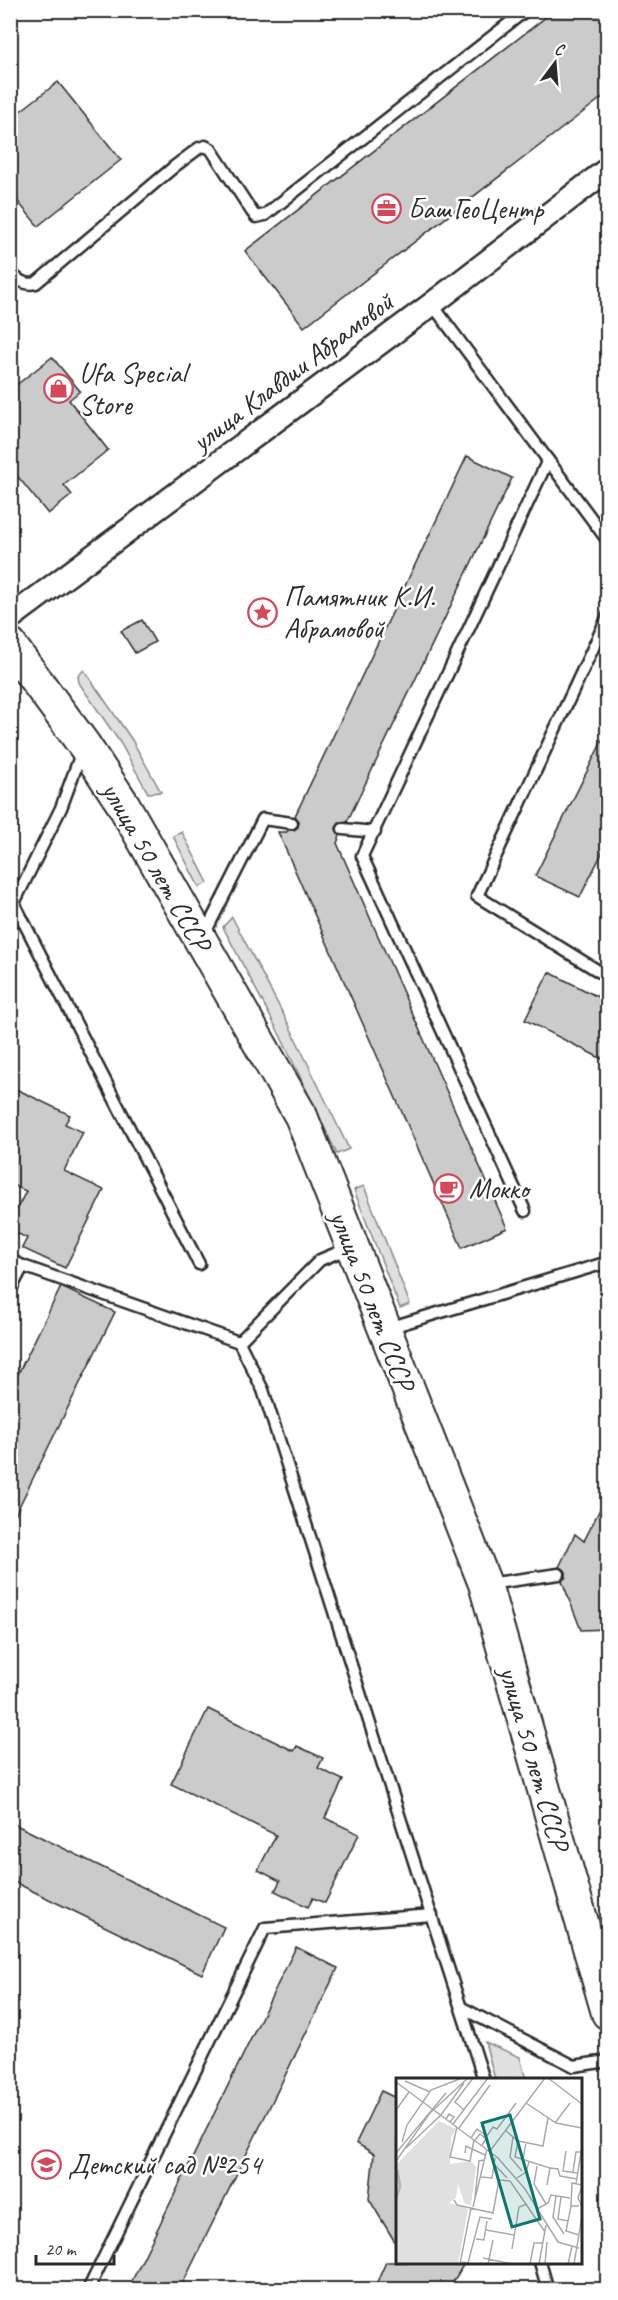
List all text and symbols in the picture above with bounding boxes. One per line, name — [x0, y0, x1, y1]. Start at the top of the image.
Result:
north arrow — [525, 33, 585, 93]
text: С — [552, 39, 567, 61]
place label: БашГеоЦентр — [408, 191, 545, 226]
office icon: БашГеоЦентр — [371, 192, 403, 224]
street label: улица Клавдии Абрамовой — [183, 283, 401, 460]
place label: Ufa Special Store — [79, 355, 191, 422]
shop icon: Ufa Special Store — [42, 372, 74, 404]
place label: Памятник К.И. Абрамовой — [284, 579, 435, 646]
place icon: Памятник К.И. Абрамовой — [247, 596, 279, 628]
street label: улица 50 лет СССР — [93, 774, 221, 960]
place label: Мокко — [469, 1171, 532, 1206]
cafe icon: Мокко — [432, 1172, 464, 1204]
street label: улица 50 лет СССР — [322, 1204, 424, 1398]
street label: улица 50 лет СССР — [491, 1660, 578, 1858]
inset map — [396, 2078, 582, 2264]
place label: Детский сад №254 — [68, 2147, 264, 2182]
school or university icon: Детский сад №254 — [31, 2148, 63, 2180]
scale bar — [36, 2228, 114, 2266]
text: 20 m — [45, 2238, 78, 2260]

